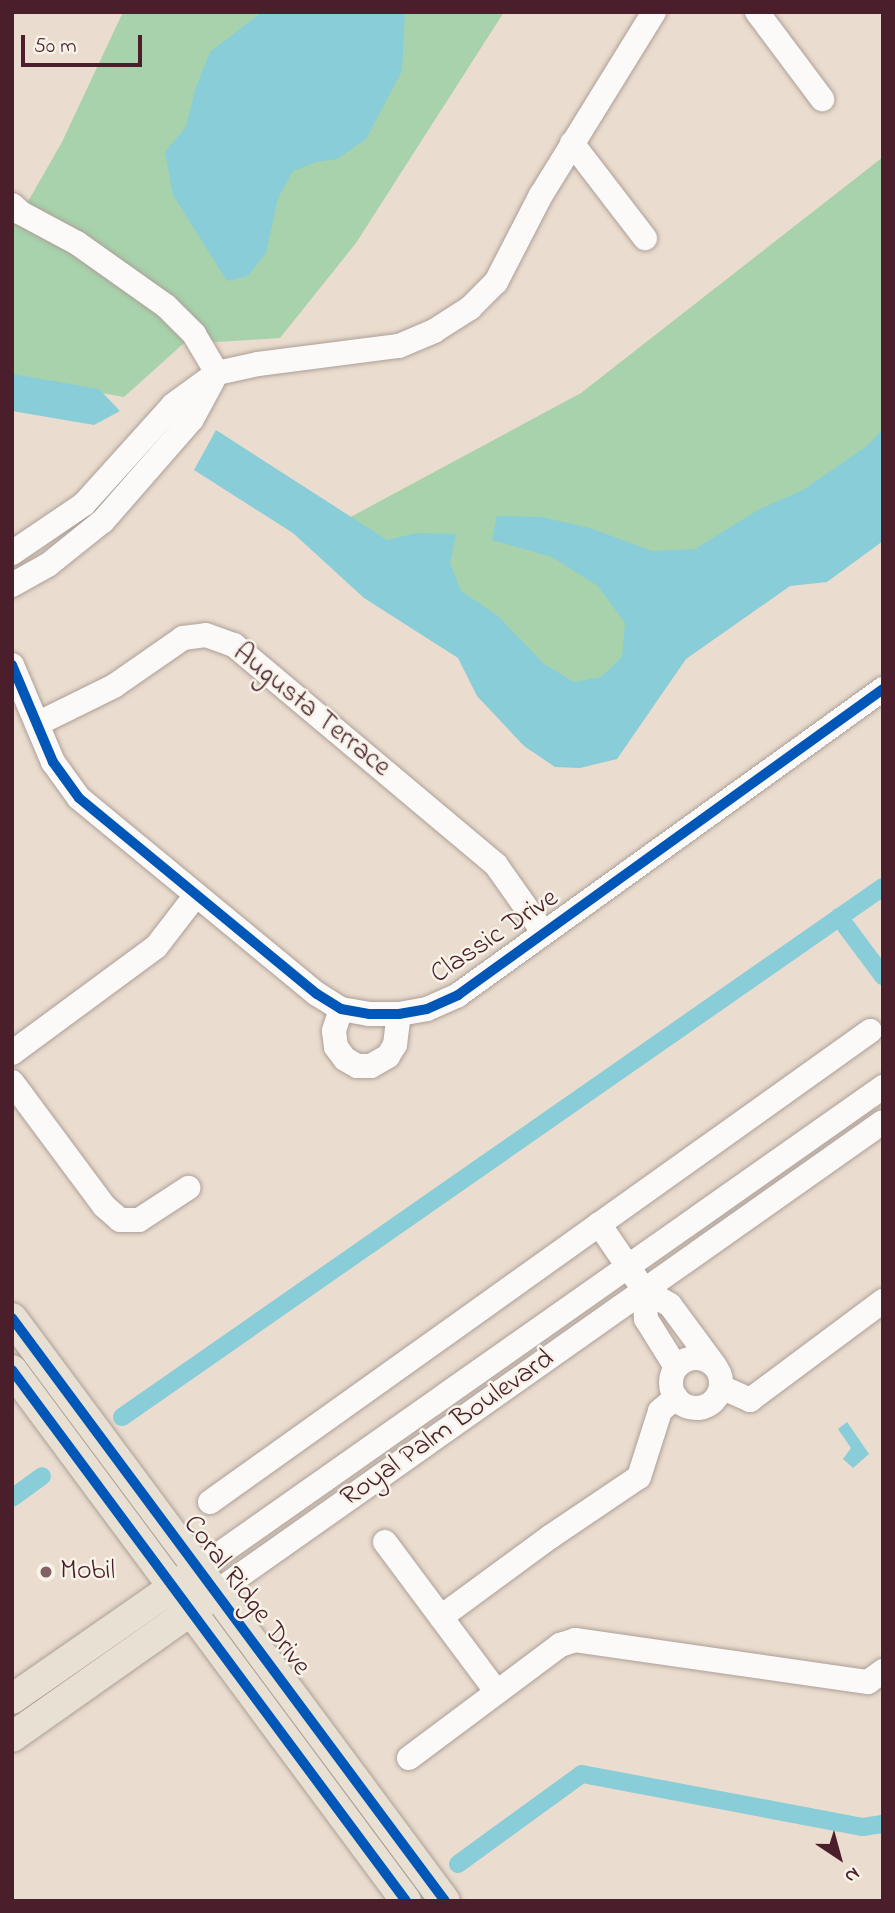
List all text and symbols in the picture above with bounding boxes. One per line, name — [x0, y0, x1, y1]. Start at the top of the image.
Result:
scale bar — [24, 21, 145, 65]
text: 50 m — [34, 32, 77, 62]
street label: Augusta Terrace — [225, 637, 397, 785]
street label: Classic Drive — [425, 882, 565, 992]
street label: Royal Palm Boulevard — [335, 1343, 561, 1515]
street label: Coral Ridge Drive — [175, 1509, 317, 1683]
place label: Mobil — [60, 1555, 115, 1589]
marker: Mobil — [38, 1564, 54, 1580]
north arrow — [804, 1822, 874, 1892]
text: N — [839, 1860, 865, 1889]

